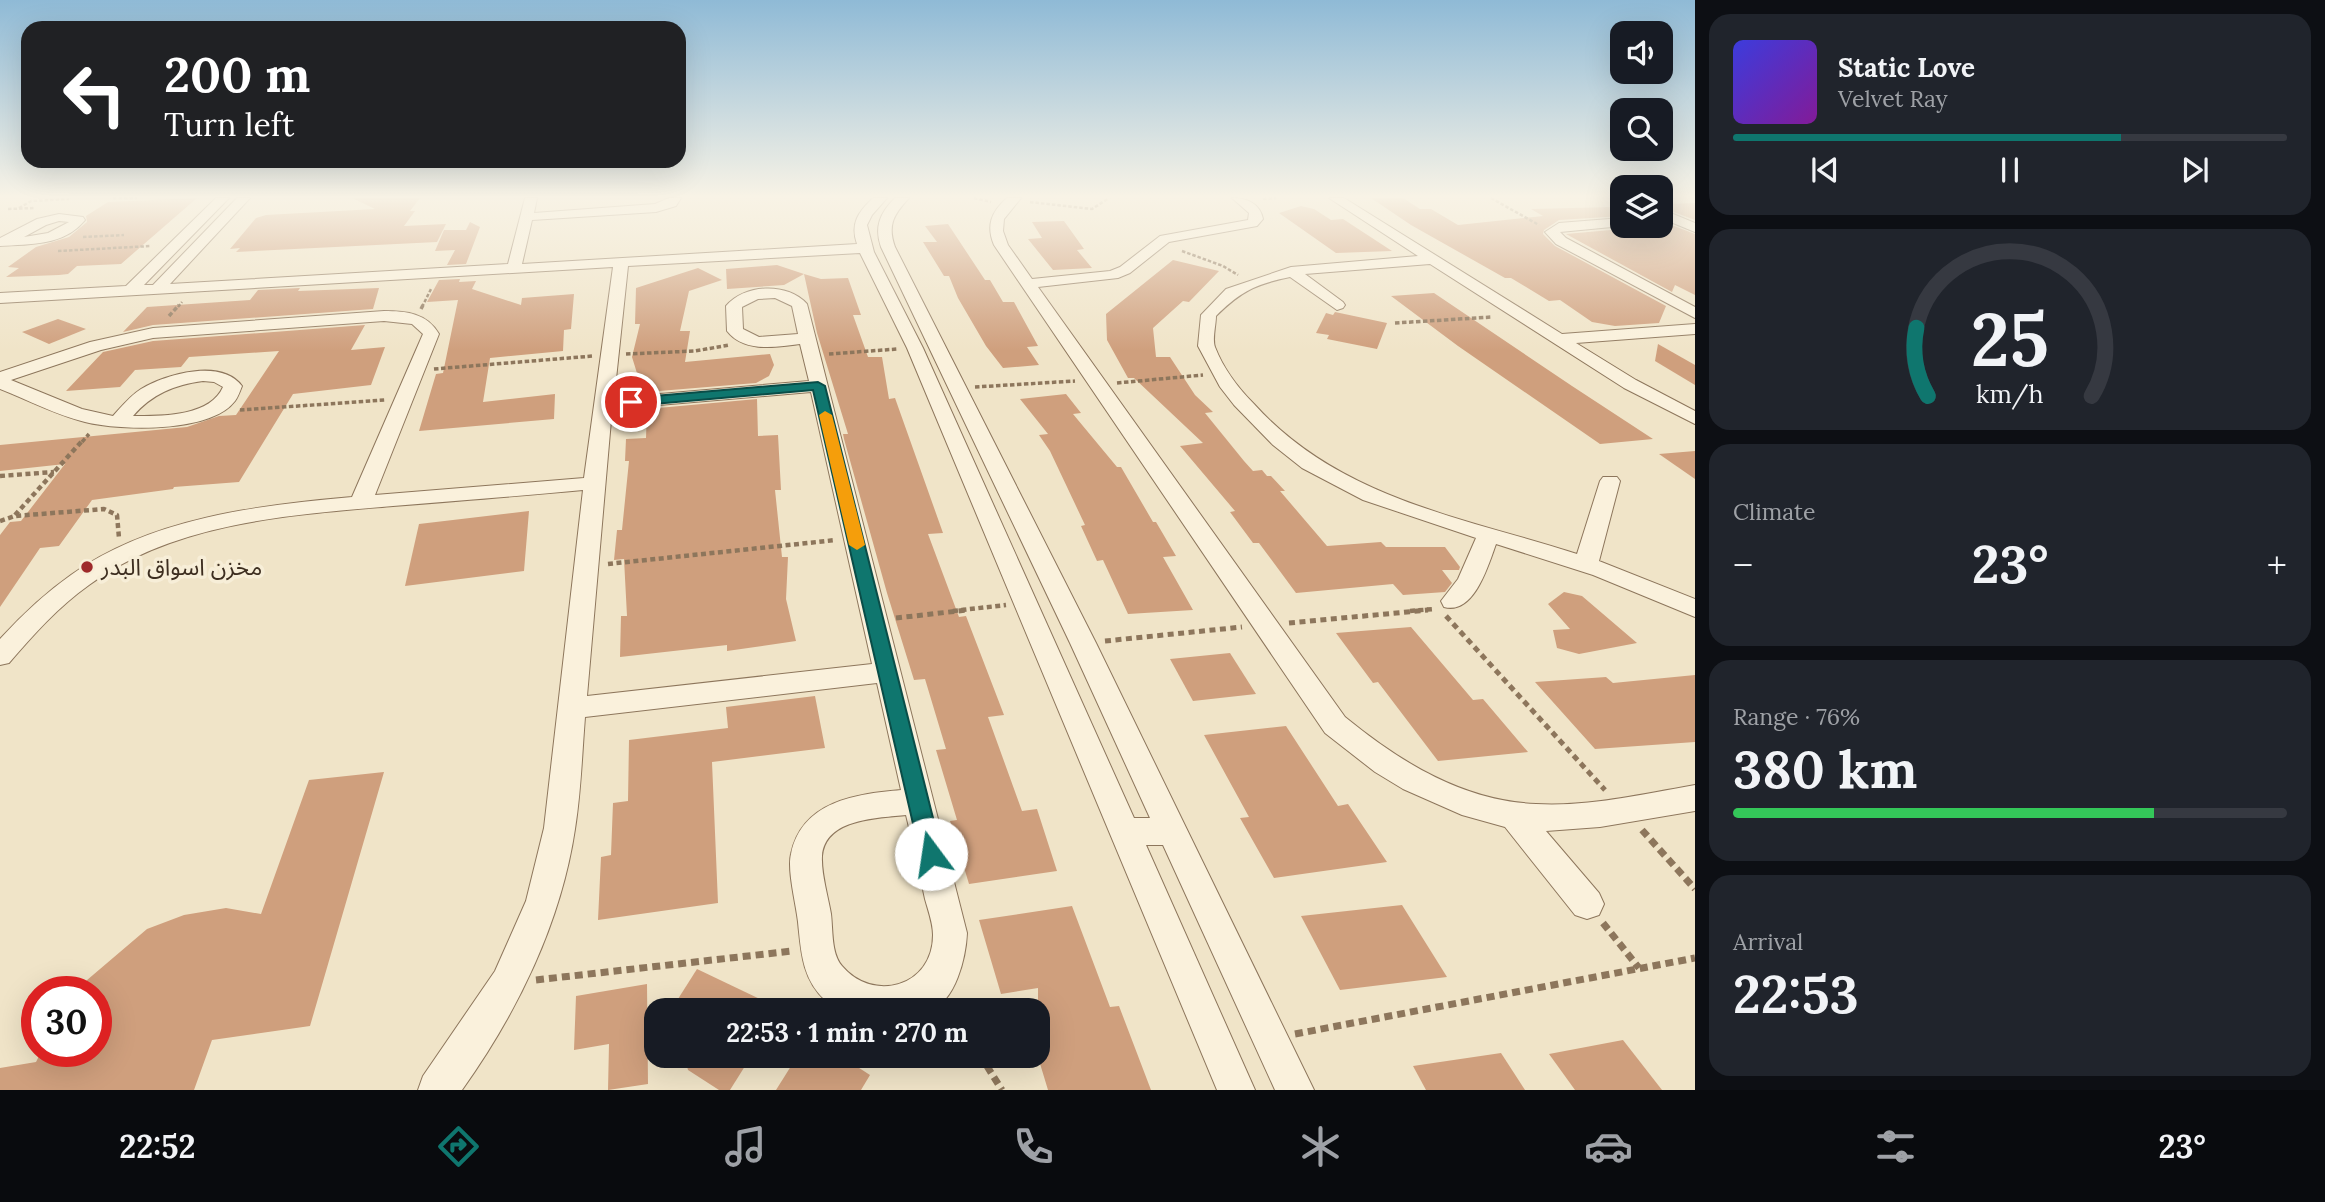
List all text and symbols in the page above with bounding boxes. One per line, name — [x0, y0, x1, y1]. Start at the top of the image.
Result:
map controls — [1610, 21, 1673, 238]
button: sound — [1610, 21, 1673, 84]
text: 200 m — [164, 43, 310, 105]
icon: left — [49, 49, 140, 140]
text: Static Love — [1838, 51, 1975, 84]
text: Velvet Ray — [1838, 84, 1948, 113]
button: search — [1610, 98, 1673, 161]
text: Turn left — [164, 104, 294, 145]
icon: previous — [1806, 151, 1844, 189]
icon: pause — [1991, 151, 2029, 189]
icon: next — [2176, 151, 2214, 189]
button: layers — [1610, 175, 1673, 238]
text: 25 — [1971, 293, 2049, 386]
pin — [601, 372, 661, 432]
text: km/h — [1976, 378, 2044, 410]
icon: arrive — [612, 383, 650, 421]
text: Climate — [1733, 497, 1815, 526]
text: 23° — [1972, 531, 2048, 597]
text: − — [1733, 541, 1753, 589]
text: + — [2267, 541, 2287, 589]
place label: مخزن اسواق البدر — [100, 552, 262, 581]
marker: مخزن اسواق البدر — [79, 559, 95, 575]
text: Range · 76% — [1733, 702, 1860, 731]
text: 380 km — [1733, 736, 1917, 802]
position arrow — [894, 817, 968, 891]
text: Arrival — [1733, 927, 1803, 956]
text: 22:53 — [1733, 961, 1859, 1027]
speed limit sign: 30 — [21, 976, 112, 1067]
text: 22:53 · 1 min · 270 m — [726, 1016, 968, 1049]
icon: directions — [434, 1122, 483, 1171]
icon: music — [721, 1122, 770, 1171]
icon: phone — [1009, 1122, 1058, 1171]
icon: climate — [1296, 1122, 1345, 1171]
icon: car — [1584, 1122, 1633, 1171]
icon: filters — [1871, 1122, 1920, 1171]
text: 22:52 — [119, 1126, 196, 1167]
text: 23° — [2159, 1126, 2206, 1167]

